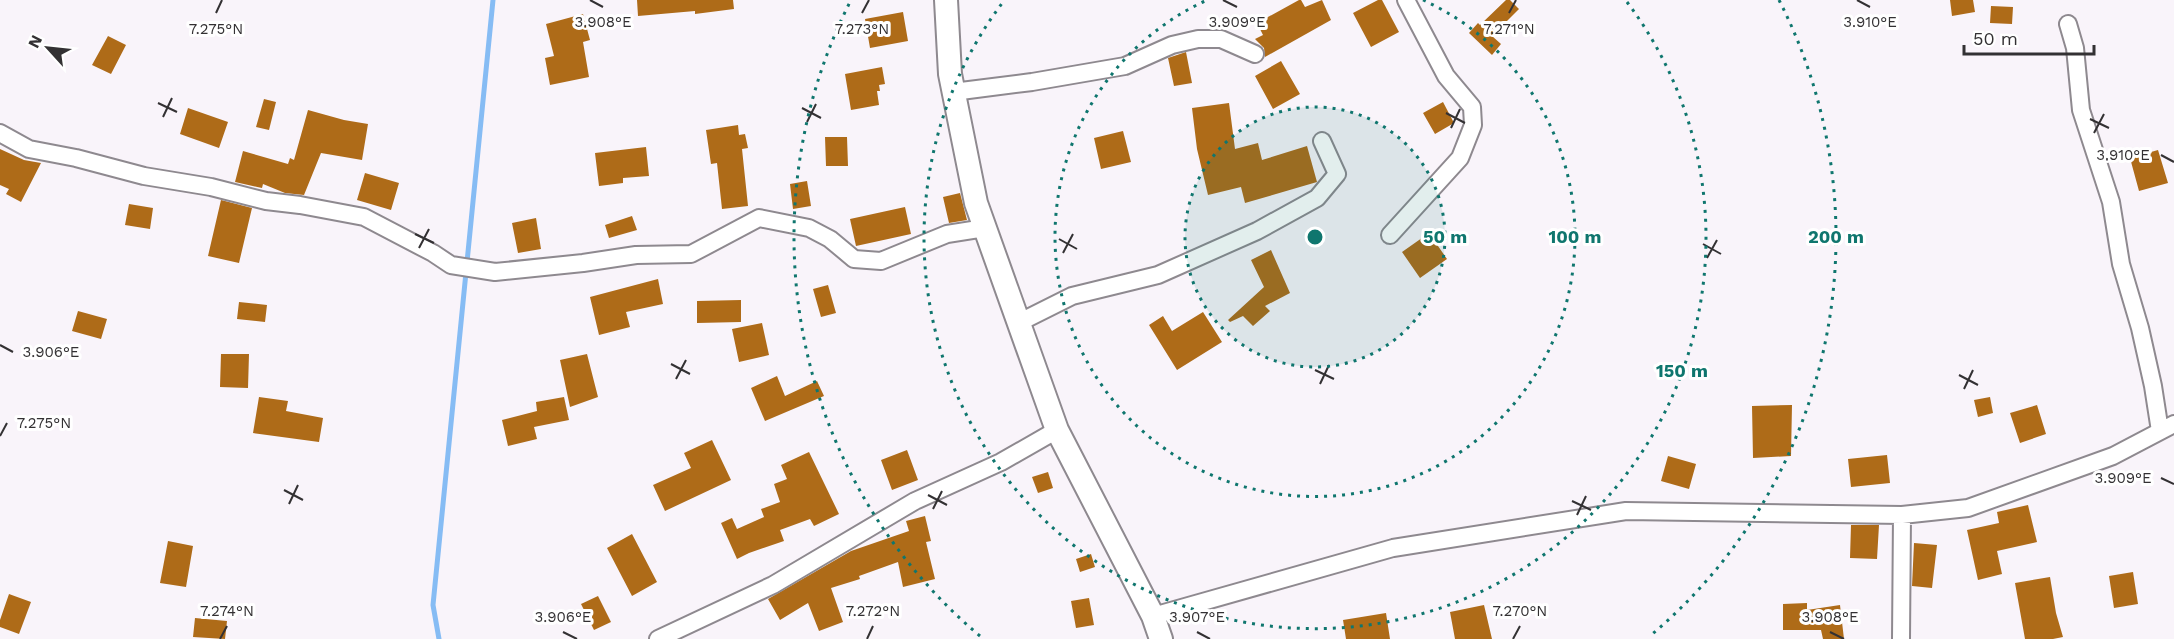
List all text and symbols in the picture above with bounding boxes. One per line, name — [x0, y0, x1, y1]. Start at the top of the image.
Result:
text: 3.908°E — [574, 13, 632, 31]
text: 3.909°E — [1208, 13, 1266, 31]
text: 3.910°E — [1843, 13, 1897, 31]
north arrow — [18, 18, 78, 78]
scale bar — [1964, 18, 2094, 56]
text: 7.275°N — [189, 20, 243, 38]
text: 7.273°N — [835, 20, 889, 38]
text: 7.271°N — [1483, 20, 1535, 38]
text: 50 m — [1973, 28, 2018, 49]
text: N — [24, 32, 46, 51]
text: 3.910°E — [2096, 146, 2150, 164]
text: 50 m — [1423, 226, 1467, 247]
text: 100 m — [1548, 226, 1602, 247]
text: 200 m — [1808, 226, 1864, 247]
centre of rings — [1305, 227, 1325, 247]
text: 3.906°E — [23, 343, 79, 361]
text: 150 m — [1656, 360, 1708, 381]
text: 7.275°N — [17, 414, 71, 432]
text: 3.909°E — [2094, 469, 2152, 487]
text: 7.274°N — [200, 602, 254, 620]
text: 7.272°N — [846, 602, 900, 620]
text: 7.270°N — [1493, 602, 1547, 620]
text: 3.906°E — [535, 608, 591, 626]
text: 3.907°E — [1169, 608, 1225, 626]
text: 3.908°E — [1801, 608, 1859, 626]

